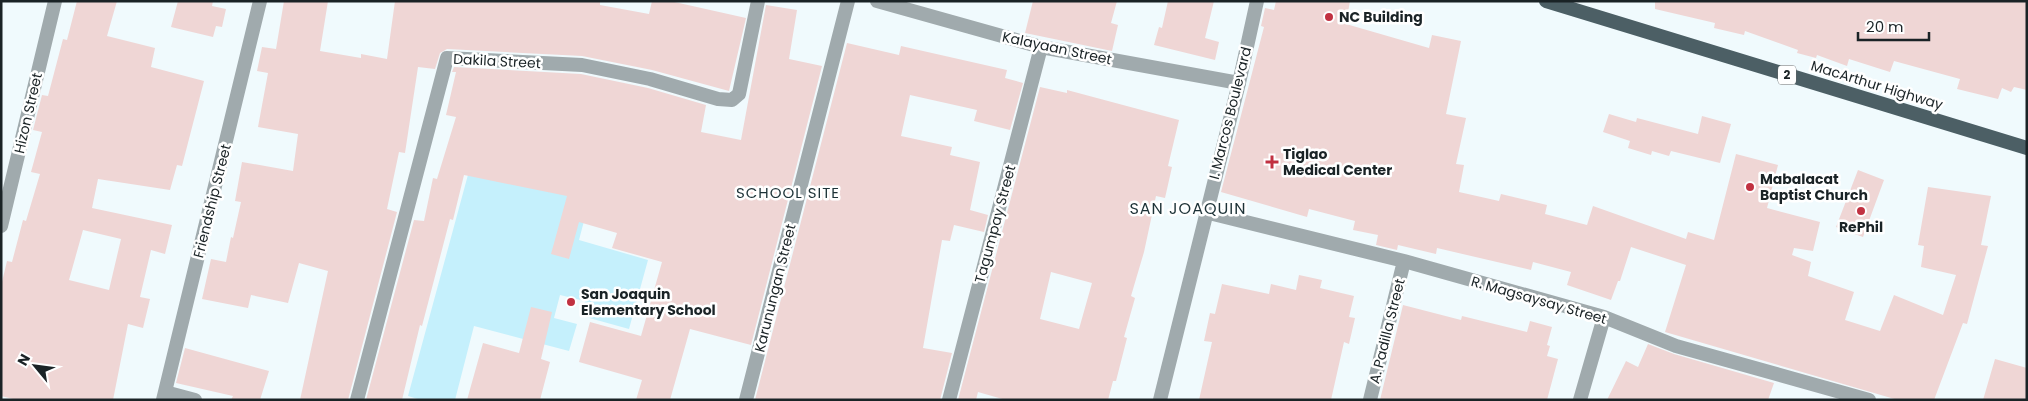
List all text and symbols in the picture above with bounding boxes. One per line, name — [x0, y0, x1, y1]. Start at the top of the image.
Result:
place label: NC Building — [1339, 7, 1423, 27]
scale bar — [1858, 10, 1929, 42]
marker: NC Building — [1323, 11, 1335, 23]
text: 20 m — [1866, 16, 1904, 37]
street label: Kalayaan Street — [1001, 27, 1113, 69]
street label: I. Marcos Boulevard — [1204, 45, 1256, 181]
street label: Dakila Street — [453, 49, 541, 73]
street label: MacArthur Highway — [1809, 55, 1946, 115]
road number: 2 — [1778, 66, 1796, 84]
street label: Hizon Street — [9, 71, 47, 155]
street label: Friendship Street — [188, 142, 236, 260]
place label: Tiglao Medical Center — [1283, 144, 1392, 180]
marker: Tiglao Medical Center — [1265, 155, 1279, 169]
street label: Tagumpay Street — [970, 163, 1020, 285]
place label: Mabalacat Baptist Church — [1760, 169, 1868, 205]
marker: Mabalacat Baptist Church — [1744, 181, 1756, 193]
district label: SCHOOL SITE — [736, 182, 840, 203]
district label: SAN JOAQUIN — [1129, 197, 1247, 220]
marker: RePhil — [1855, 205, 1867, 217]
place label: RePhil — [1839, 217, 1883, 237]
street label: Karunungan Street — [749, 222, 801, 354]
street label: R. Magsaysay Street — [1469, 271, 1609, 329]
street label: A. Padilla Street — [1364, 276, 1410, 386]
place label: San Joaquin Elementary School — [581, 284, 716, 320]
marker: San Joaquin Elementary School — [565, 296, 577, 308]
north arrow — [10, 341, 60, 391]
text: N — [12, 350, 35, 369]

